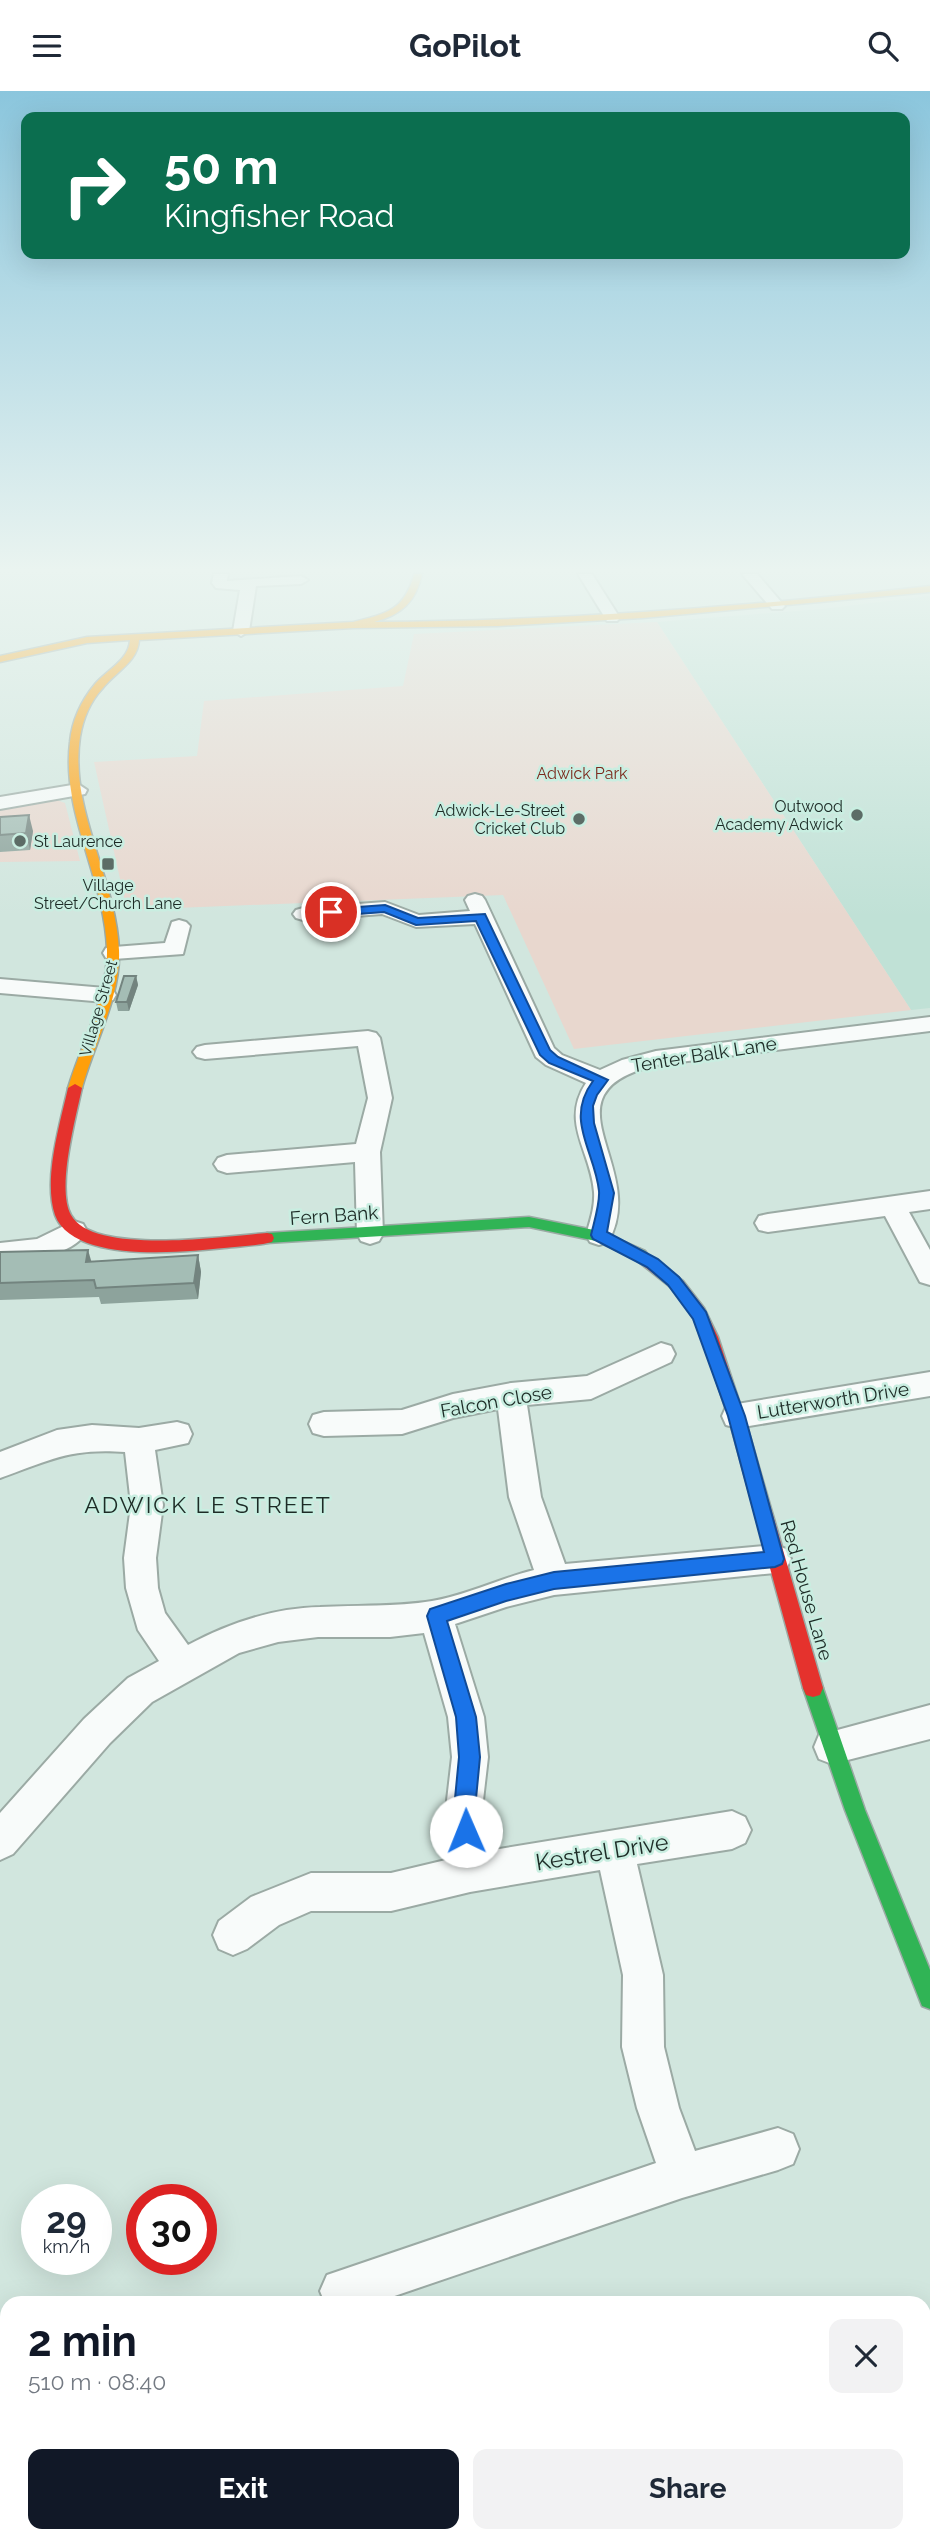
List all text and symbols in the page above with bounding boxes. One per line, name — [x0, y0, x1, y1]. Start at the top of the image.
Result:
icon: menu — [28, 27, 66, 65]
text: GoPilot — [409, 27, 521, 64]
icon: search — [864, 27, 902, 65]
text: 50 m — [164, 138, 279, 195]
icon: right — [49, 140, 140, 231]
text: Kingfisher Road — [164, 197, 394, 234]
park label: Adwick Park — [536, 764, 628, 783]
place label: Outwood Academy Adwick — [715, 797, 844, 834]
place label: Adwick-Le-Street Cricket Club — [435, 801, 566, 838]
marker: Outwood Academy Adwick — [849, 807, 865, 823]
marker: Adwick-Le-Street Cricket Club — [571, 811, 587, 827]
place label: St Laurence — [34, 832, 123, 851]
marker: St Laurence — [12, 833, 28, 849]
marker: Village Street/Church Lane — [100, 856, 116, 872]
place label: Village Street/Church Lane — [34, 876, 182, 913]
pin — [301, 882, 361, 942]
icon: arrive — [312, 893, 350, 931]
street label: Village Street — [76, 957, 122, 1059]
street label: Tenter Balk Lane — [630, 1032, 778, 1076]
street label: Fern Bank — [289, 1201, 379, 1229]
street label: Lutterworth Drive — [756, 1377, 910, 1423]
street label: Falcon Close — [439, 1380, 553, 1422]
district label: ADWICK LE STREET — [84, 1491, 332, 1518]
street label: Red House Lane — [776, 1517, 838, 1663]
position arrow — [429, 1794, 503, 1868]
street label: Kestrel Drive — [534, 1828, 670, 1875]
speed limit sign: 30 — [126, 2184, 217, 2275]
text: 29 — [46, 2200, 87, 2241]
text: km/h — [43, 2236, 90, 2257]
text: 2 min — [28, 2317, 137, 2366]
button: close — [829, 2319, 903, 2393]
text: 510 m · 08:40 — [28, 2368, 166, 2395]
button: Exit — [28, 2449, 459, 2529]
button: Share — [473, 2449, 903, 2529]

